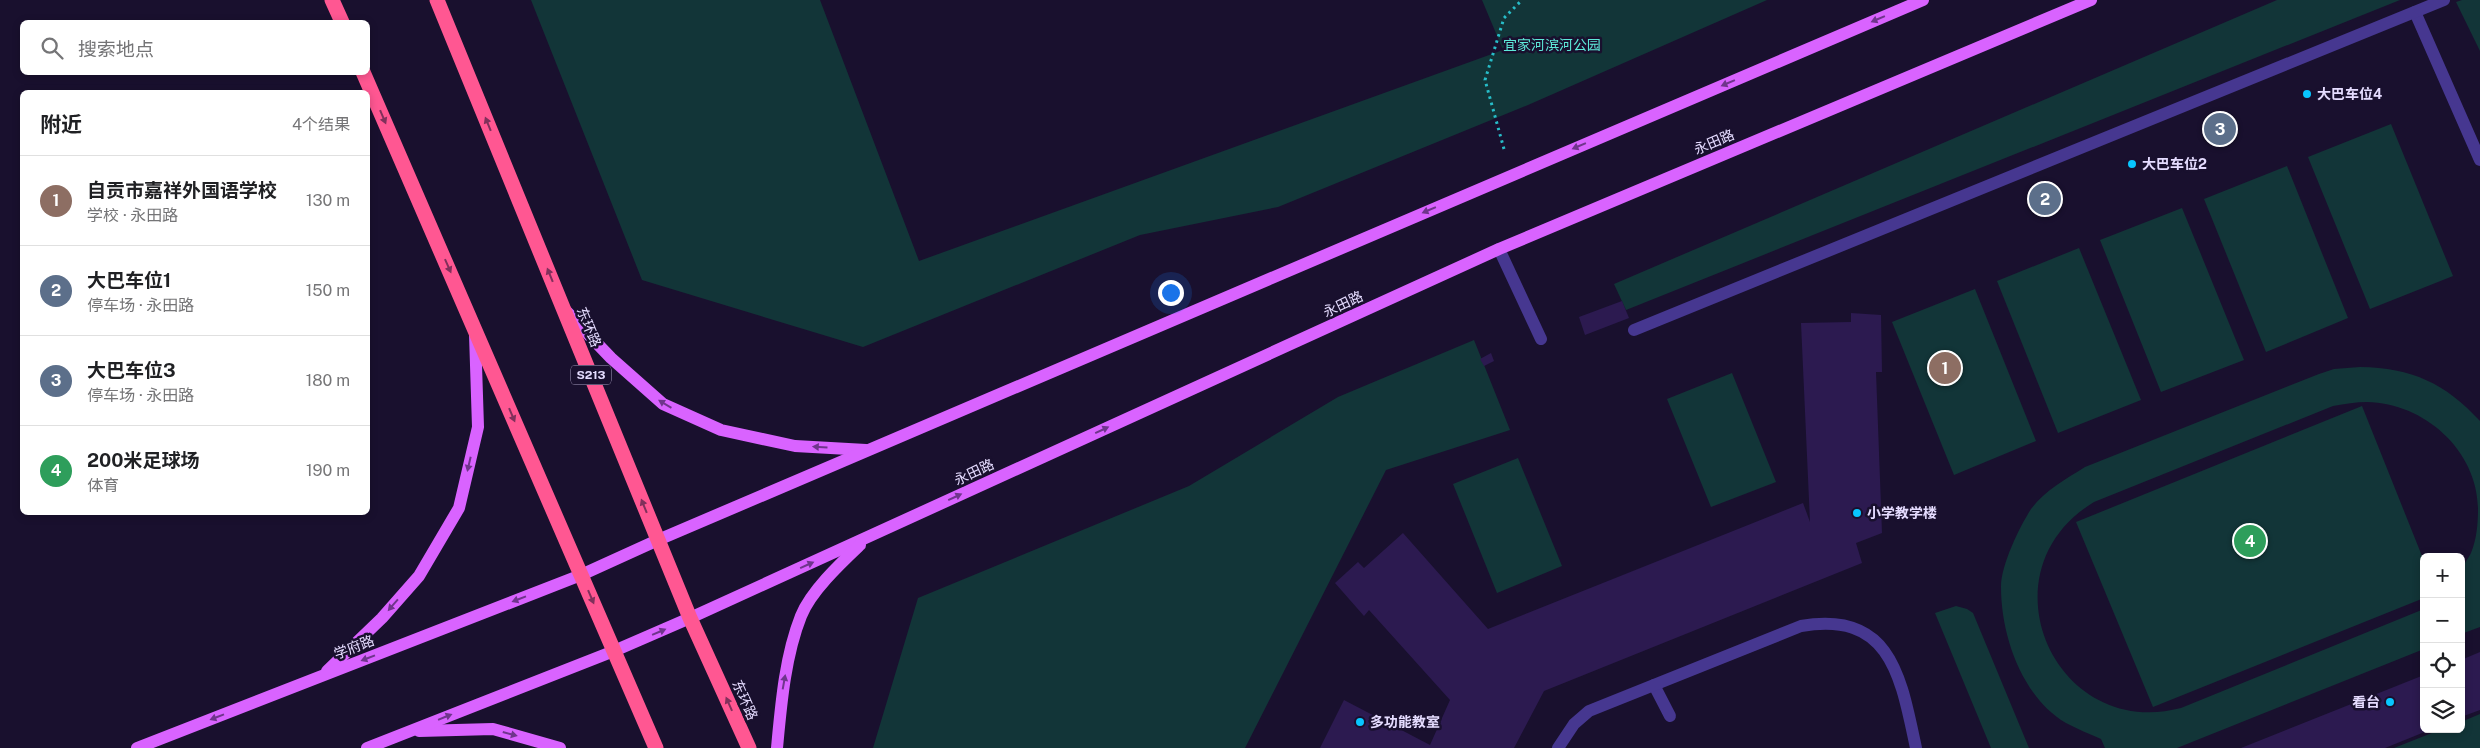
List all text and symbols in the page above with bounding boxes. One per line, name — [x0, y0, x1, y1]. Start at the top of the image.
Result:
one-way arrow — [1871, 16, 1885, 24]
search box — [20, 20, 370, 75]
icon: search — [38, 34, 66, 62]
park label: 宜家河滨河公园 — [1503, 37, 1601, 53]
text: 搜索地点 — [78, 38, 154, 60]
one-way arrow — [1721, 79, 1735, 87]
place label: 大巴车位4 — [2317, 86, 2382, 102]
marker: 大巴车位4 — [2301, 88, 2313, 100]
one-way arrow — [379, 110, 387, 124]
pin: 3 — [2204, 110, 2236, 148]
text: 附近 — [40, 112, 82, 137]
text: 4个结果 — [292, 115, 350, 134]
one-way arrow — [484, 116, 492, 131]
street label: 永田路 — [1692, 126, 1736, 158]
one-way arrow — [1572, 143, 1586, 151]
place label: 大巴车位2 — [2142, 156, 2207, 172]
marker: 大巴车位2 — [2126, 158, 2138, 170]
text: 自贡市嘉祥外国语学校 — [87, 179, 277, 201]
pin: 2 — [2029, 180, 2061, 218]
text: 1 — [53, 191, 59, 210]
text: 130 m — [306, 191, 350, 210]
text: 学校 · 永田路 — [87, 206, 178, 225]
one-way arrow — [1422, 207, 1436, 215]
one-way arrow — [444, 259, 452, 273]
one-way arrow — [545, 268, 553, 282]
text: 大巴车位1 — [87, 269, 171, 291]
your location — [1158, 280, 1184, 306]
text: 2 — [51, 281, 61, 300]
text: 150 m — [306, 281, 350, 300]
street label: 永田路 — [1321, 288, 1365, 320]
text: 停车场 · 永田路 — [87, 296, 194, 315]
street label: 东环路 — [574, 305, 604, 349]
pin: 1 — [1929, 349, 1961, 387]
text: 大巴车位3 — [87, 359, 176, 381]
road number: S213 — [571, 366, 611, 384]
text: 3 — [51, 371, 61, 390]
text: 180 m — [306, 371, 350, 390]
text: 停车场 · 永田路 — [87, 386, 194, 405]
one-way arrow — [658, 399, 671, 408]
one-way arrow — [509, 408, 517, 422]
one-way arrow — [1095, 426, 1109, 434]
one-way arrow — [811, 442, 827, 450]
text: 200米足球场 — [87, 449, 200, 471]
street label: 永田路 — [952, 456, 996, 488]
one-way arrow — [465, 457, 473, 472]
text: 4 — [51, 461, 61, 480]
text: 190 m — [306, 461, 350, 480]
text: 体育 — [87, 476, 119, 495]
one-way arrow — [948, 493, 962, 501]
one-way arrow — [640, 498, 648, 513]
place label: 小学教学楼 — [1867, 505, 1937, 521]
marker: 小学教学楼 — [1851, 507, 1863, 519]
pin: 4 — [2234, 522, 2266, 560]
map controls — [2420, 553, 2465, 733]
button: + — [2420, 553, 2465, 598]
one-way arrow — [800, 561, 814, 569]
one-way arrow — [587, 590, 595, 604]
one-way arrow — [511, 595, 526, 603]
one-way arrow — [388, 598, 399, 611]
button: − — [2420, 598, 2465, 643]
one-way arrow — [652, 627, 666, 635]
street label: 学府路 — [332, 632, 376, 662]
button: locate — [2420, 643, 2465, 688]
one-way arrow — [360, 654, 375, 662]
one-way arrow — [781, 674, 789, 690]
street label: 东环路 — [729, 678, 761, 722]
button: layers — [2420, 688, 2465, 733]
place label: 看台 — [2352, 694, 2380, 710]
marker: 看台 — [2384, 696, 2396, 708]
one-way arrow — [725, 697, 733, 711]
one-way arrow — [438, 713, 453, 721]
one-way arrow — [209, 714, 224, 721]
place label: 多功能教室 — [1370, 714, 1440, 730]
marker: 多功能教室 — [1354, 716, 1366, 728]
one-way arrow — [502, 730, 517, 738]

